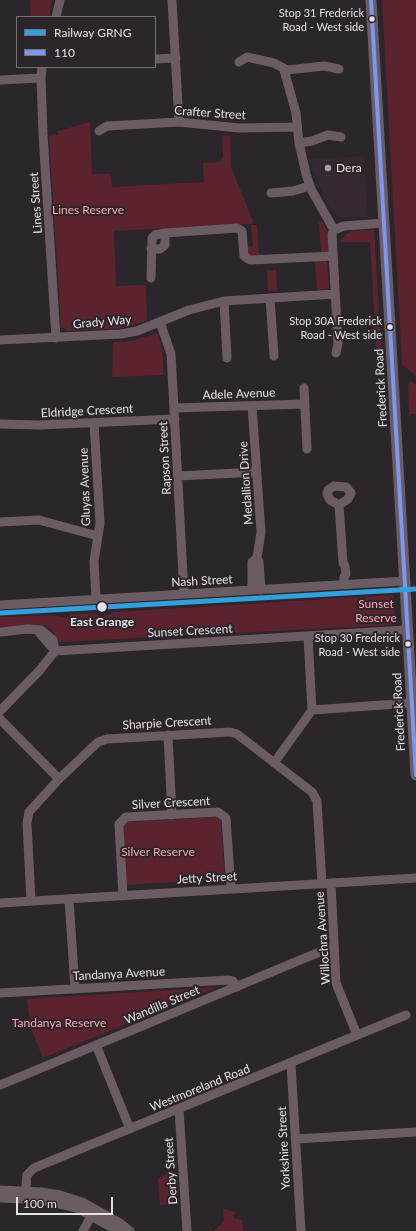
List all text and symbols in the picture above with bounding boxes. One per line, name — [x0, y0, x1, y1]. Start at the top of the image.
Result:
place label: Stop 31 Frederick Road - West side — [279, 6, 364, 32]
marker: Stop 31 Frederick Road - West side — [367, 14, 377, 24]
legend — [16, 16, 156, 68]
text: Railway GRNG — [54, 25, 131, 40]
text: 110 — [54, 45, 75, 60]
street label: Crafter Street — [174, 103, 246, 123]
place label: Dera — [336, 161, 362, 175]
marker: Dera — [323, 163, 333, 173]
street label: Lines Street — [27, 172, 45, 234]
park label: Lines Reserve — [52, 203, 124, 217]
street label: Grady Way — [72, 312, 132, 332]
place label: Stop 30A Frederick Road - West side — [289, 314, 382, 340]
marker: Stop 30A Frederick Road - West side — [385, 322, 395, 332]
street label: Frederick Road — [372, 348, 390, 428]
street label: Adele Avenue — [202, 386, 276, 402]
street label: Eldridge Crescent — [40, 401, 134, 421]
street label: Rapson Street — [156, 421, 174, 495]
street label: Medallion Drive — [236, 441, 256, 525]
street label: Gluyas Avenue — [76, 448, 94, 526]
street label: Nash Street — [171, 572, 233, 590]
park label: Sunset Reserve — [355, 597, 397, 625]
marker: East Grange — [95, 600, 109, 614]
place label: East Grange — [70, 615, 134, 629]
street label: Sunset Crescent — [147, 622, 233, 640]
place label: Stop 30 Frederick Road - West side — [315, 631, 400, 657]
marker: Stop 30 Frederick Road - West side — [403, 639, 413, 649]
street label: Frederick Road — [390, 672, 408, 752]
street label: Sharpie Crescent — [122, 713, 212, 733]
street label: Silver Crescent — [131, 794, 211, 812]
park label: Silver Reserve — [121, 845, 195, 859]
street label: Jetty Street — [177, 869, 237, 887]
street label: Willochra Avenue — [313, 891, 333, 985]
street label: Tandanya Avenue — [72, 964, 166, 984]
street label: Wandilla Street — [122, 983, 202, 1027]
park label: Tandanya Reserve — [12, 1016, 106, 1030]
street label: Westmoreland Road — [148, 1061, 252, 1115]
street label: Yorkshire Street — [275, 1106, 293, 1190]
street label: Derby Street — [161, 1137, 181, 1205]
scale bar — [18, 1189, 115, 1215]
text: 100 m — [23, 1196, 57, 1211]

